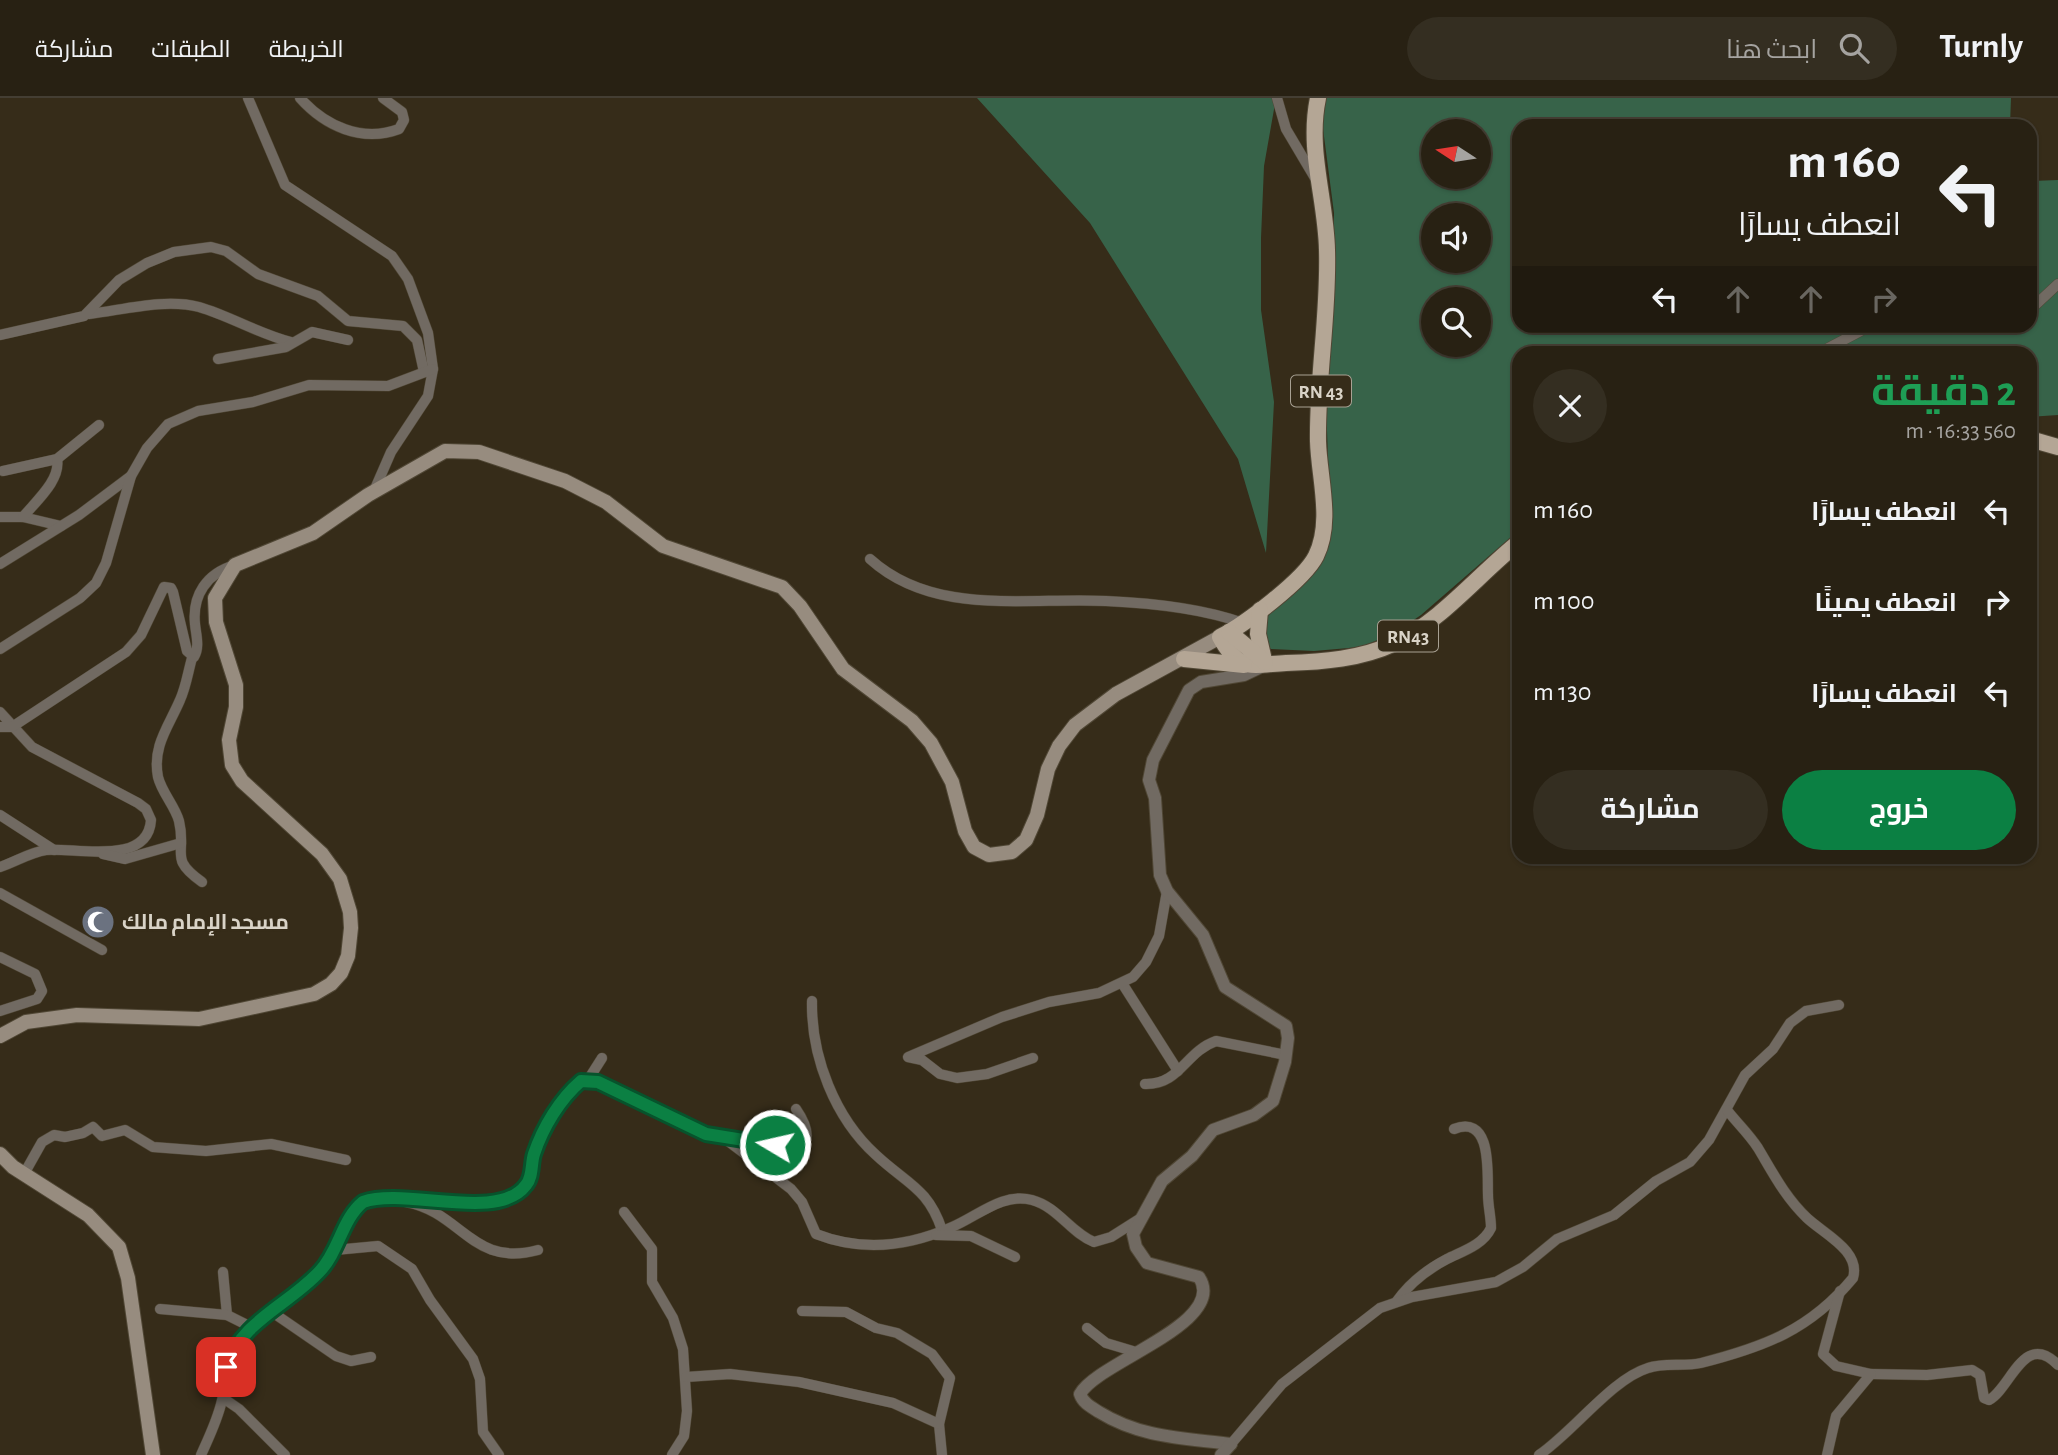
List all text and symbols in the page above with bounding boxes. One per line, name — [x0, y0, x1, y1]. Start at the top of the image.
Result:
search box — [1407, 17, 1897, 80]
icon: search — [1835, 29, 1873, 67]
text: Turnly — [1939, 31, 2023, 64]
text: ابحث هنا — [1726, 37, 1817, 63]
text: مشاركة — [35, 38, 113, 62]
text: الطبقات — [151, 38, 231, 62]
text: الخريطة — [269, 38, 344, 62]
north arrow — [1421, 119, 1491, 189]
map controls — [1421, 119, 1491, 357]
text: 160 m — [1787, 138, 1901, 187]
icon: left — [1925, 147, 2016, 238]
button: sound — [1421, 203, 1491, 273]
text: انعطف يسارًا — [1738, 209, 1901, 241]
icon: left — [1646, 280, 1684, 318]
icon: ahead — [1719, 280, 1757, 318]
icon: ahead — [1792, 280, 1830, 318]
icon: right — [1865, 280, 1903, 318]
button: search — [1421, 287, 1491, 357]
button: close — [1533, 369, 1607, 443]
text: 2 دقيقة — [1871, 371, 2016, 413]
road number: RN 43 — [1291, 376, 1351, 406]
text: 560 m · 16:33 — [1905, 420, 2016, 443]
icon: left — [1978, 492, 2016, 530]
text: 160 m — [1533, 497, 1593, 523]
text: انعطف يسارًا — [1811, 499, 1957, 525]
icon: right — [1978, 583, 2016, 621]
text: 100 m — [1533, 588, 1595, 614]
text: انعطف يمينًا — [1814, 590, 1957, 616]
road number: RN43 — [1378, 621, 1438, 652]
icon: left — [1978, 674, 2016, 712]
text: 130 m — [1533, 679, 1592, 705]
text: انعطف يسارًا — [1811, 681, 1957, 707]
button: مشاركة — [1533, 770, 1768, 850]
button: خروج — [1782, 770, 2016, 850]
mosque icon: مسجد الإمام مالك — [79, 903, 117, 941]
place label: مسجد الإمام مالك — [122, 912, 289, 936]
position arrow — [738, 1108, 812, 1182]
pin — [196, 1337, 256, 1397]
icon: arrive — [207, 1348, 245, 1386]

